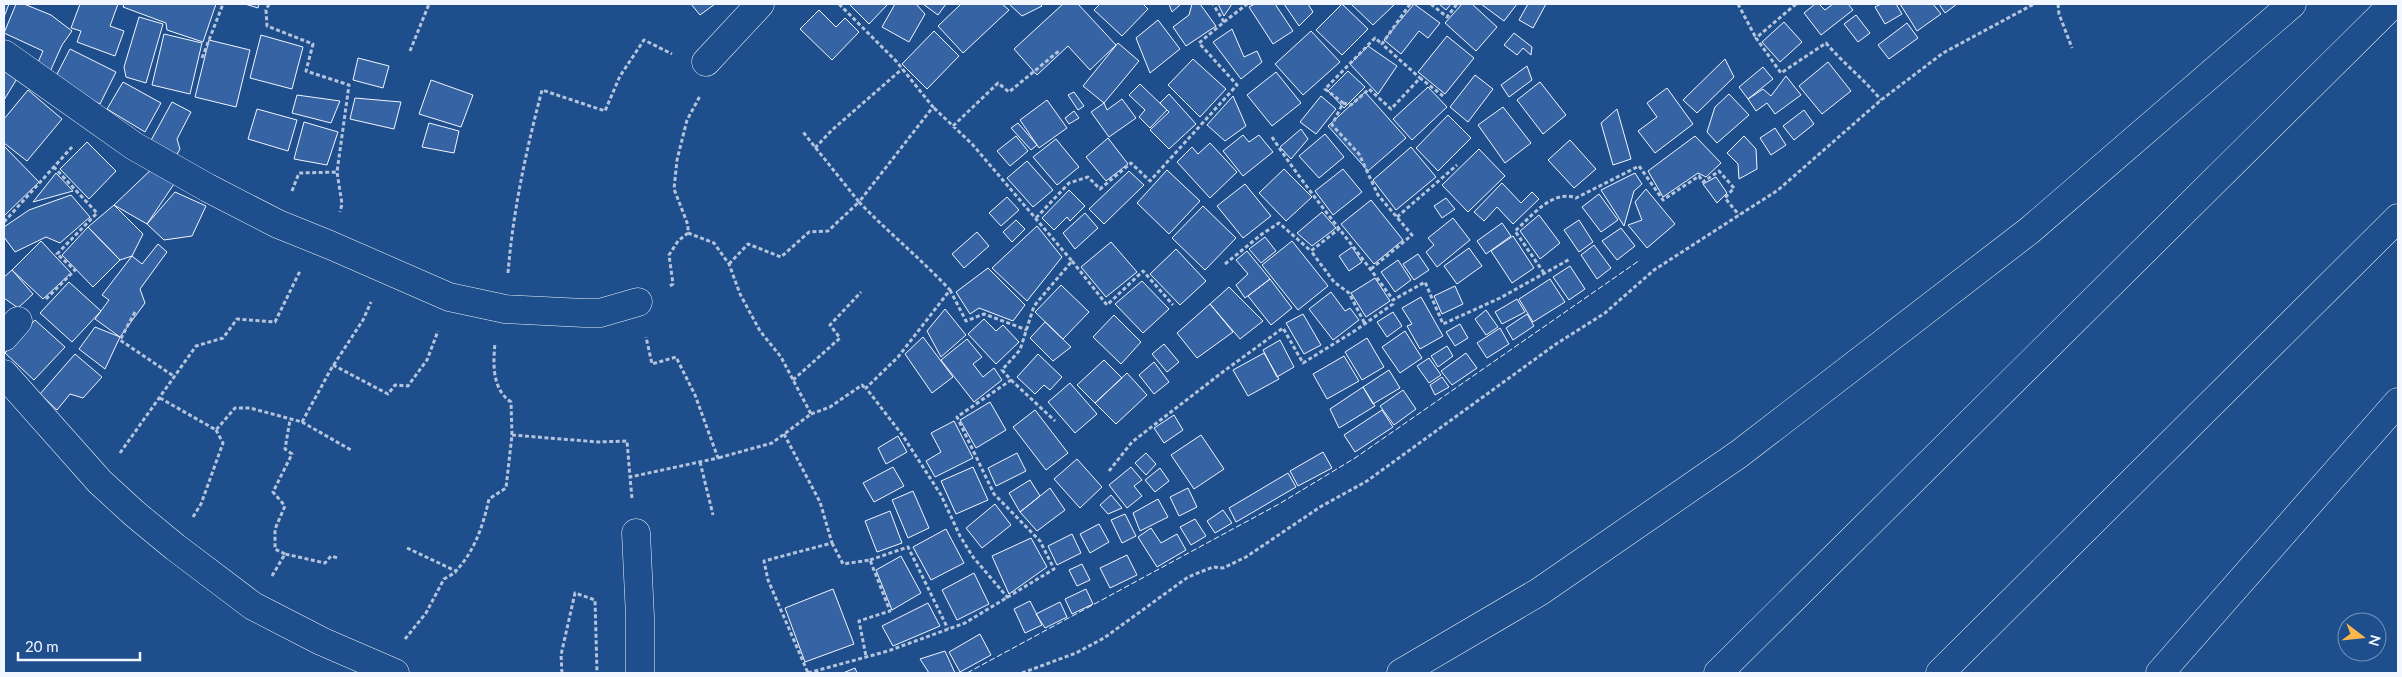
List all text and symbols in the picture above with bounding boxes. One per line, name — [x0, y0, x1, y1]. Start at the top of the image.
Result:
north arrow — [2337, 612, 2387, 662]
scale bar — [18, 630, 140, 662]
text: N — [2365, 633, 2385, 648]
text: 20 m — [25, 637, 59, 655]

